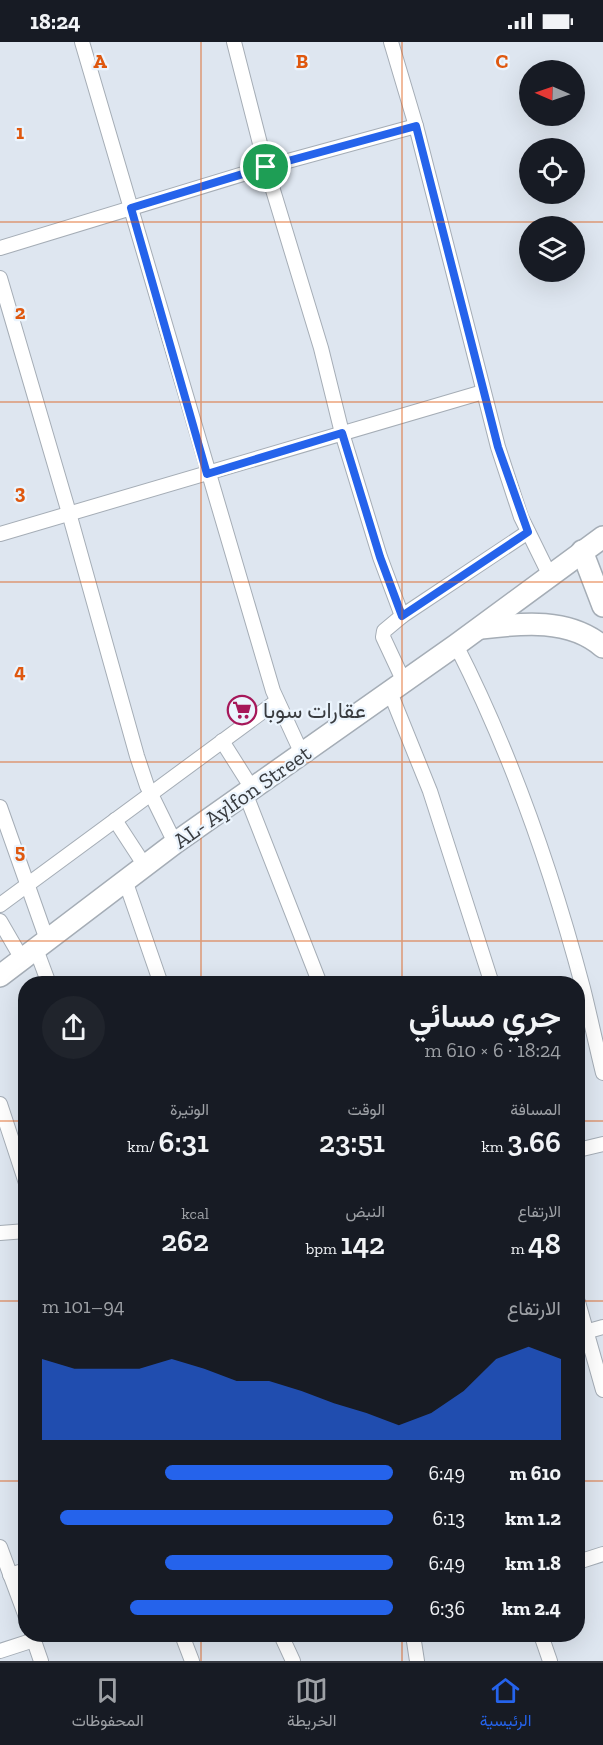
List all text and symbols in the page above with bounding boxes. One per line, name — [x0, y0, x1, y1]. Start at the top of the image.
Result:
text: 18:24 — [30, 8, 81, 35]
text: A — [93, 49, 107, 73]
text: B — [296, 49, 308, 73]
text: C — [496, 49, 509, 73]
north arrow — [519, 60, 585, 126]
map controls — [519, 60, 585, 282]
text: 1 — [16, 120, 24, 144]
button: locate — [519, 138, 585, 204]
pin — [240, 141, 291, 192]
icon: arrive — [249, 150, 282, 183]
button: layers — [519, 216, 585, 282]
text: 2 — [15, 300, 26, 324]
text: 3 — [15, 480, 26, 504]
text: 4 — [14, 659, 26, 683]
supermarket icon: عقارات سوبا — [226, 694, 258, 726]
place label: عقارات سوبا — [263, 697, 366, 724]
street label: AL- Aylfon Street — [168, 739, 317, 855]
text: 5 — [15, 839, 25, 863]
button: share — [42, 996, 105, 1059]
text: جري مسائي — [409, 996, 561, 1035]
text: 18:24 · 6 × 610 m — [424, 1038, 561, 1062]
text: الوتيرة — [170, 1100, 209, 1119]
text: الوقت — [347, 1100, 385, 1119]
text: المسافة — [510, 1100, 561, 1119]
text: 6:31 — [158, 1124, 209, 1160]
text: 23:51 — [319, 1124, 385, 1160]
text: 3.66 — [507, 1124, 561, 1160]
text: /km — [127, 1137, 158, 1156]
text: km — [482, 1137, 507, 1156]
text: النبض — [345, 1202, 385, 1221]
text: الارتفاع — [518, 1202, 561, 1221]
text: kcal — [182, 1204, 209, 1223]
text: 262 — [161, 1223, 209, 1259]
text: 142 — [340, 1226, 385, 1262]
text: 48 — [528, 1226, 561, 1262]
text: bpm — [306, 1239, 340, 1258]
text: m — [511, 1239, 528, 1258]
text: 94–101 m — [42, 1294, 125, 1318]
text: الارتفاع — [507, 1296, 561, 1320]
text: 6:49 — [429, 1461, 465, 1485]
text: 610 m — [509, 1461, 561, 1485]
text: 6:13 — [432, 1506, 465, 1530]
text: 1.2 km — [505, 1506, 561, 1530]
text: 6:49 — [429, 1551, 465, 1575]
text: 1.8 km — [505, 1551, 561, 1575]
text: 6:36 — [430, 1596, 465, 1620]
text: 2.4 km — [502, 1596, 561, 1620]
tab: المحفوظات — [72, 1674, 144, 1735]
tab: الخريطة — [287, 1674, 336, 1735]
tab: الرئيسية — [480, 1674, 531, 1735]

